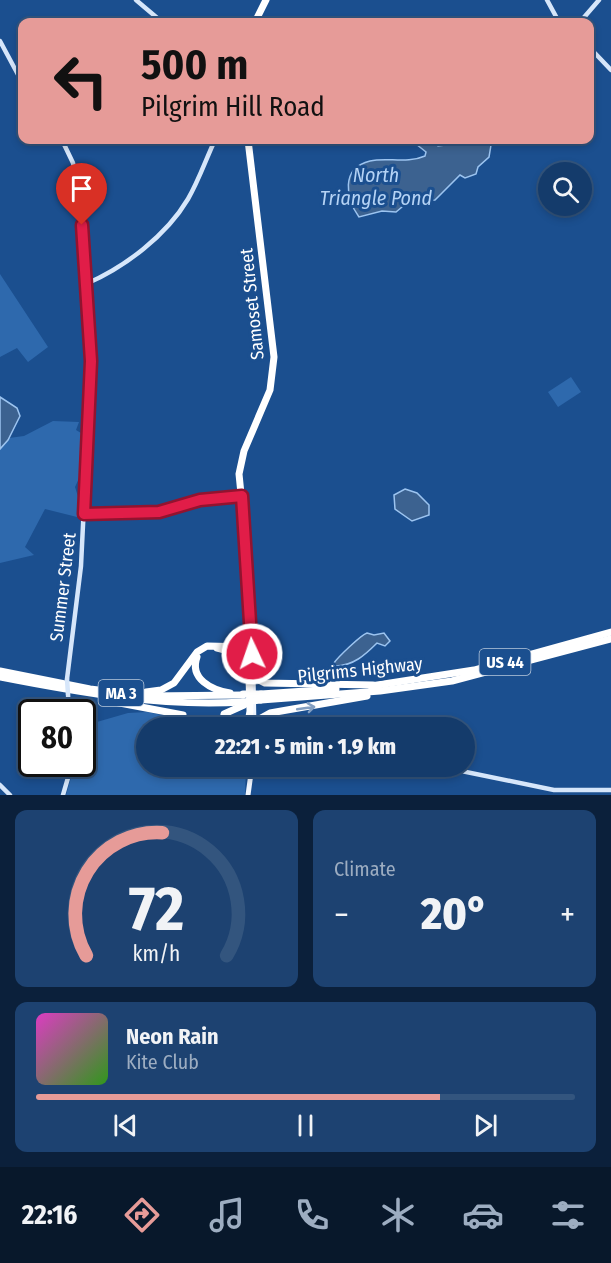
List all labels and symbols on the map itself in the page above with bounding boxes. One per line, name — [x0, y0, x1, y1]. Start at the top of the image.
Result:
pin — [56, 163, 107, 225]
water label: North Triangle Pond — [320, 163, 433, 210]
street label: Samoset Street — [235, 247, 269, 361]
street label: Summer Street — [45, 531, 81, 643]
position arrow — [220, 622, 284, 686]
road number: US 44 — [480, 649, 530, 675]
street label: Pilgrims Highway — [297, 653, 423, 687]
road number: MA 3 — [98, 680, 144, 706]
speed limit sign: 80 — [18, 699, 96, 777]
one-way arrow — [296, 702, 315, 713]

